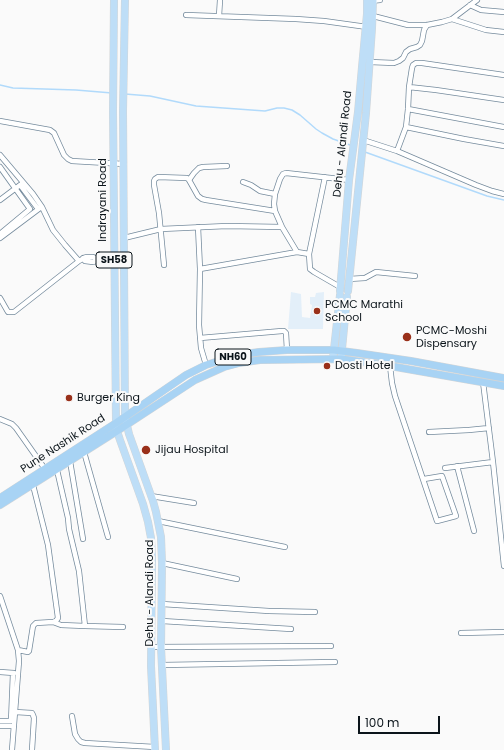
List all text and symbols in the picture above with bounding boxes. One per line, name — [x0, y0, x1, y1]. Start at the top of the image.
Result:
street label: Dehu - Alandi Road — [331, 90, 355, 198]
street label: Indrayani Road — [96, 158, 110, 242]
road number: SH58 — [96, 252, 132, 268]
place label: PCMC Marathi School — [325, 298, 403, 324]
marker: PCMC Marathi School — [312, 306, 322, 316]
place label: PCMC-Moshi Dispensary — [416, 324, 487, 350]
marker: PCMC-Moshi Dispensary — [401, 331, 413, 343]
road number: NH60 — [215, 349, 251, 365]
place label: Dosti Hotel — [335, 359, 393, 373]
marker: Dosti Hotel — [322, 361, 332, 371]
place label: Burger King — [77, 391, 140, 405]
marker: Burger King — [64, 393, 74, 403]
street label: Pune Nashik Road — [18, 412, 108, 476]
place label: Jijau Hospital — [155, 443, 228, 457]
marker: Jijau Hospital — [140, 444, 152, 456]
street label: Dehu - Alandi Road — [143, 540, 157, 646]
scale bar — [360, 708, 442, 734]
text: 100 m — [365, 714, 399, 731]

